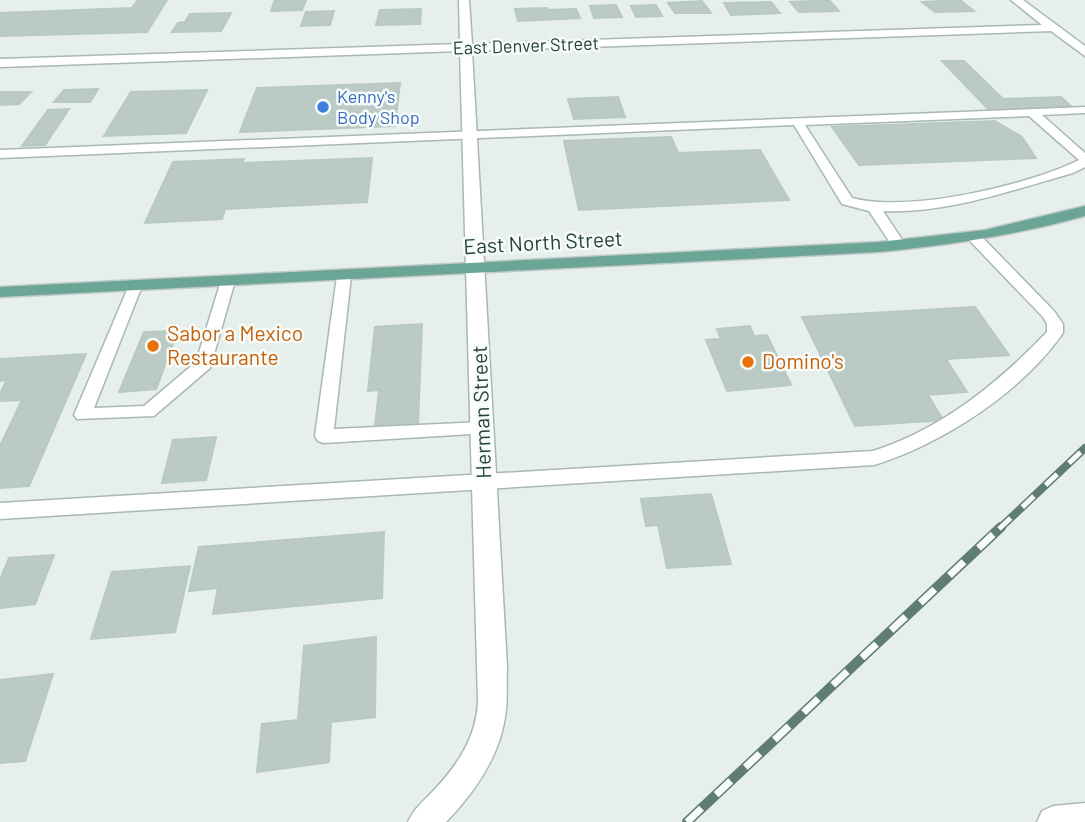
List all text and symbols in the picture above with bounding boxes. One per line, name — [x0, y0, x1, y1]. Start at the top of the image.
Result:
street label: East Denver Street — [452, 31, 599, 59]
place label: Kenny's Body Shop — [337, 85, 420, 128]
marker: Kenny's Body Shop — [315, 99, 331, 115]
street label: East North Street — [463, 225, 623, 258]
place label: Sabor a Mexico Restaurante — [167, 320, 303, 369]
marker: Sabor a Mexico Restaurante — [145, 338, 161, 354]
street label: Herman Street — [466, 345, 495, 479]
place label: Domino's — [762, 348, 844, 373]
marker: Domino's — [740, 354, 756, 370]

